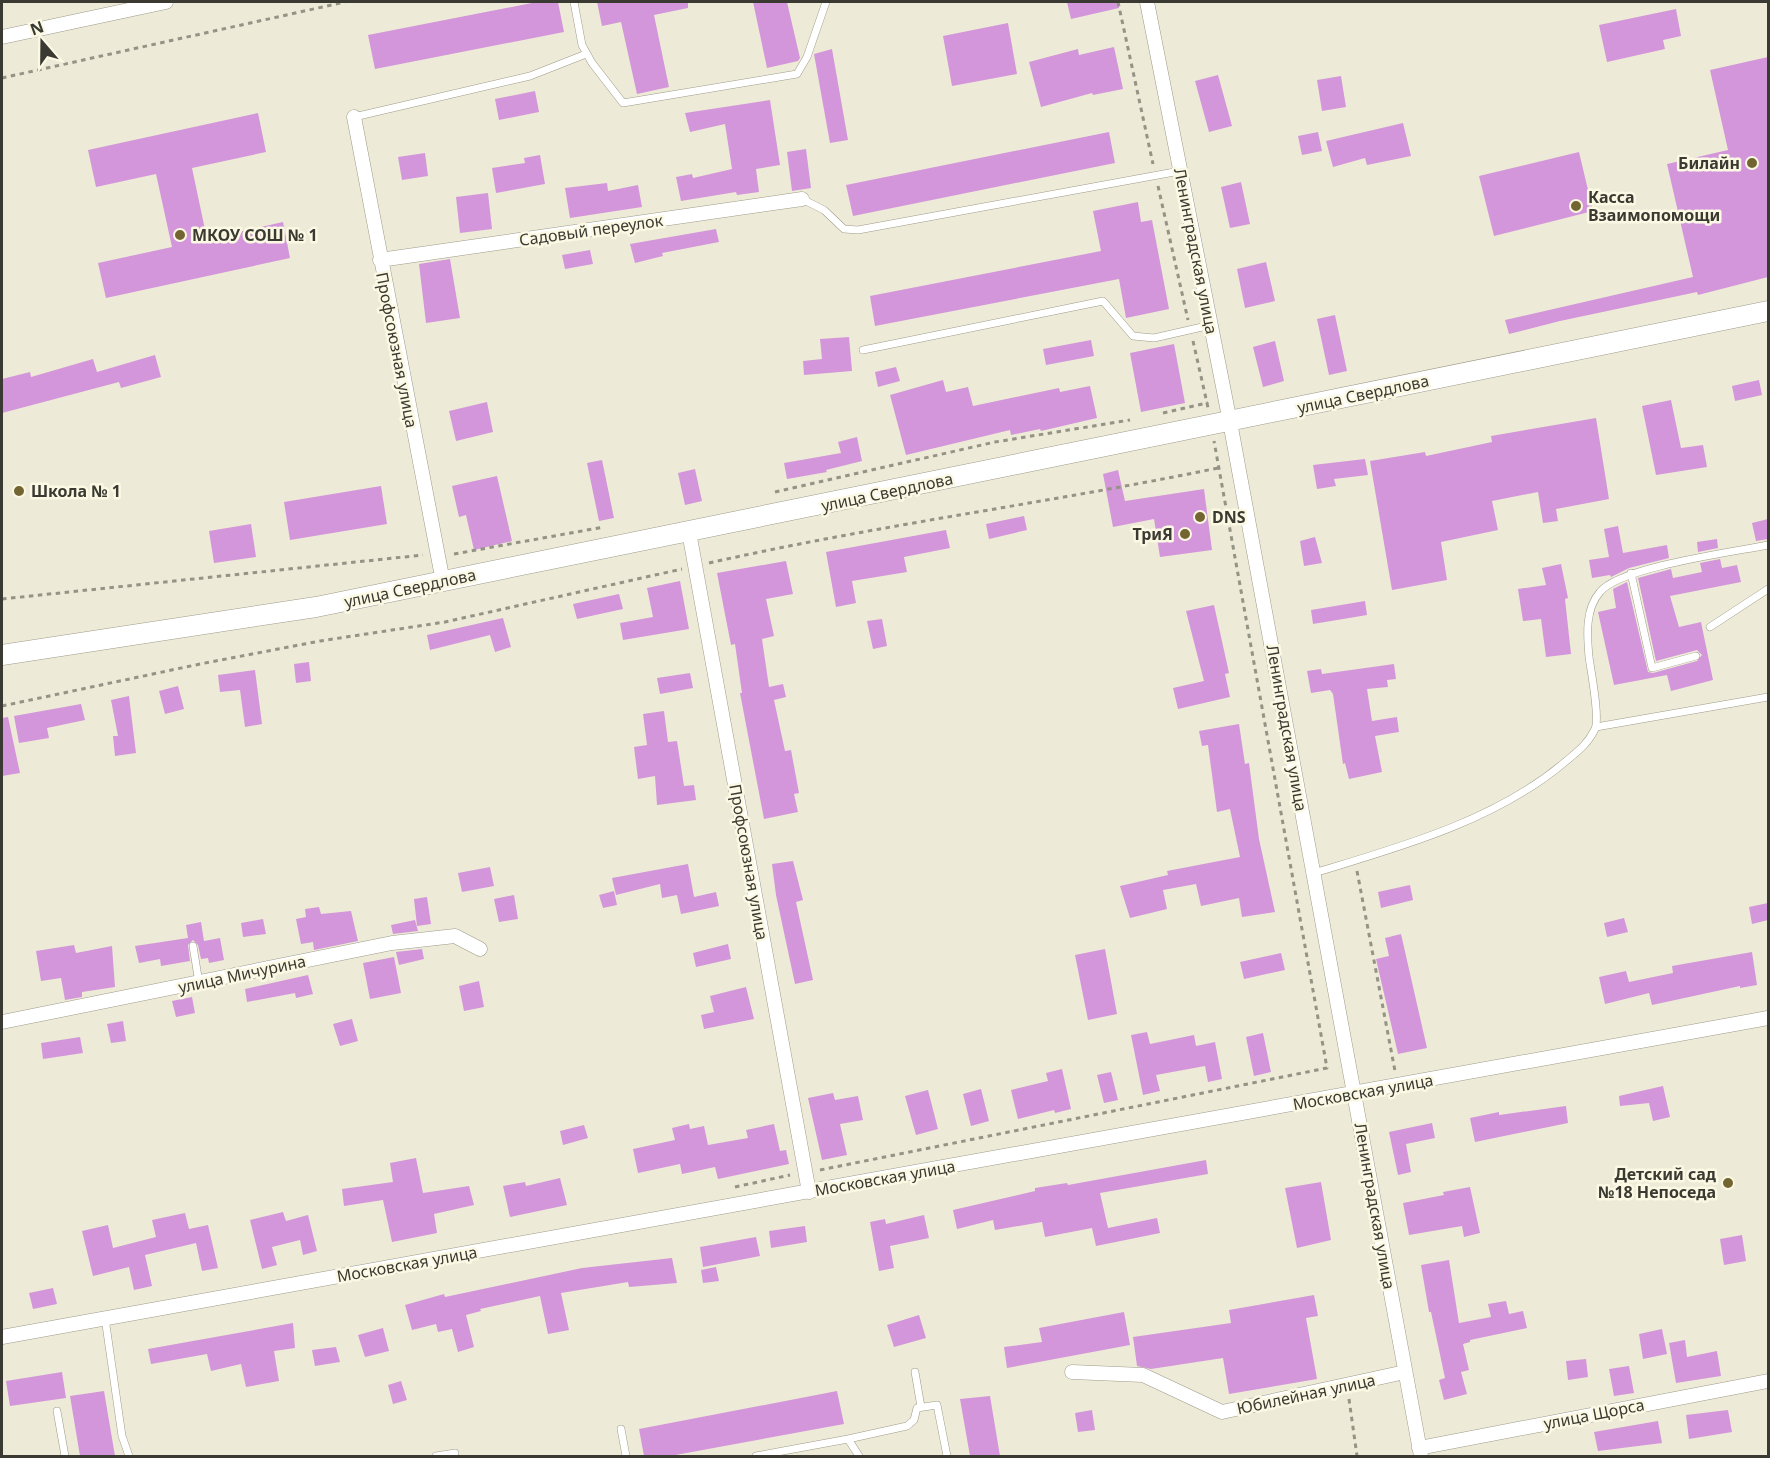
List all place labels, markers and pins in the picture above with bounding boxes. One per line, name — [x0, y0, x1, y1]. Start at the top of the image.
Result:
place label: Билайн — [1678, 152, 1740, 174]
marker: Билайн — [1745, 156, 1759, 170]
place label: Касса Взаимопомощи — [1588, 186, 1720, 226]
marker: Касса Взаимопомощи — [1569, 199, 1583, 213]
place label: МКОУ СОШ № 1 — [192, 224, 318, 246]
marker: МКОУ СОШ № 1 — [173, 228, 187, 242]
place label: Школа № 1 — [31, 480, 121, 502]
marker: Школа № 1 — [12, 484, 26, 498]
place label: DNS — [1212, 506, 1246, 528]
marker: DNS — [1193, 510, 1207, 524]
place label: ТриЯ — [1132, 523, 1173, 545]
marker: ТриЯ — [1178, 527, 1192, 541]
place label: Детский сад №18 Непоседа — [1598, 1163, 1717, 1203]
marker: Детский сад №18 Непоседа — [1721, 1176, 1735, 1190]

